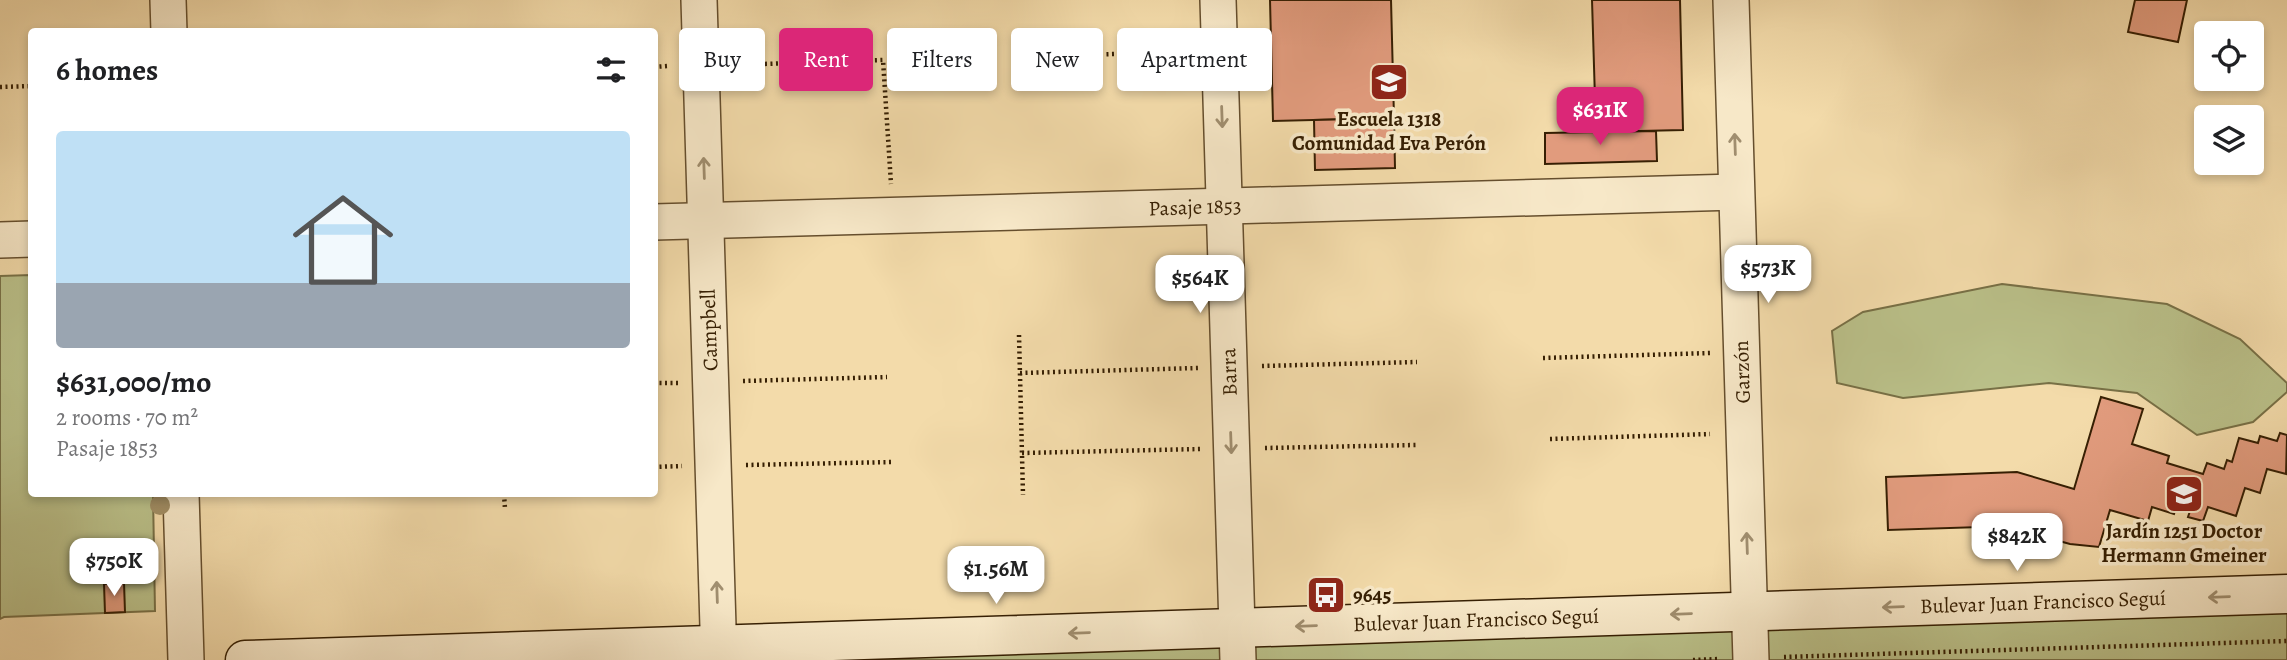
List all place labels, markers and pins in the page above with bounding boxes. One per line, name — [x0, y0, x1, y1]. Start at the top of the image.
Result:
school or university icon: Escuela 1318 Comunidad Eva Perón — [1368, 61, 1410, 103]
pin: $631K — [1551, 88, 1649, 147]
place label: Escuela 1318 Comunidad Eva Perón — [1292, 105, 1486, 157]
pin: $573K — [1719, 246, 1817, 305]
pin: $564K — [1151, 256, 1249, 315]
school or university icon: Jardín 1251 Doctor Hermann Gmeiner — [2163, 473, 2205, 515]
pin: $842K — [1968, 514, 2066, 573]
place label: Jardín 1251 Doctor Hermann Gmeiner — [2101, 517, 2267, 569]
pin: $750K — [65, 538, 163, 598]
pin: $1.56M — [939, 546, 1053, 606]
bus stop icon: 9645 — [1305, 574, 1347, 616]
place label: 9645 — [1353, 581, 1391, 609]

